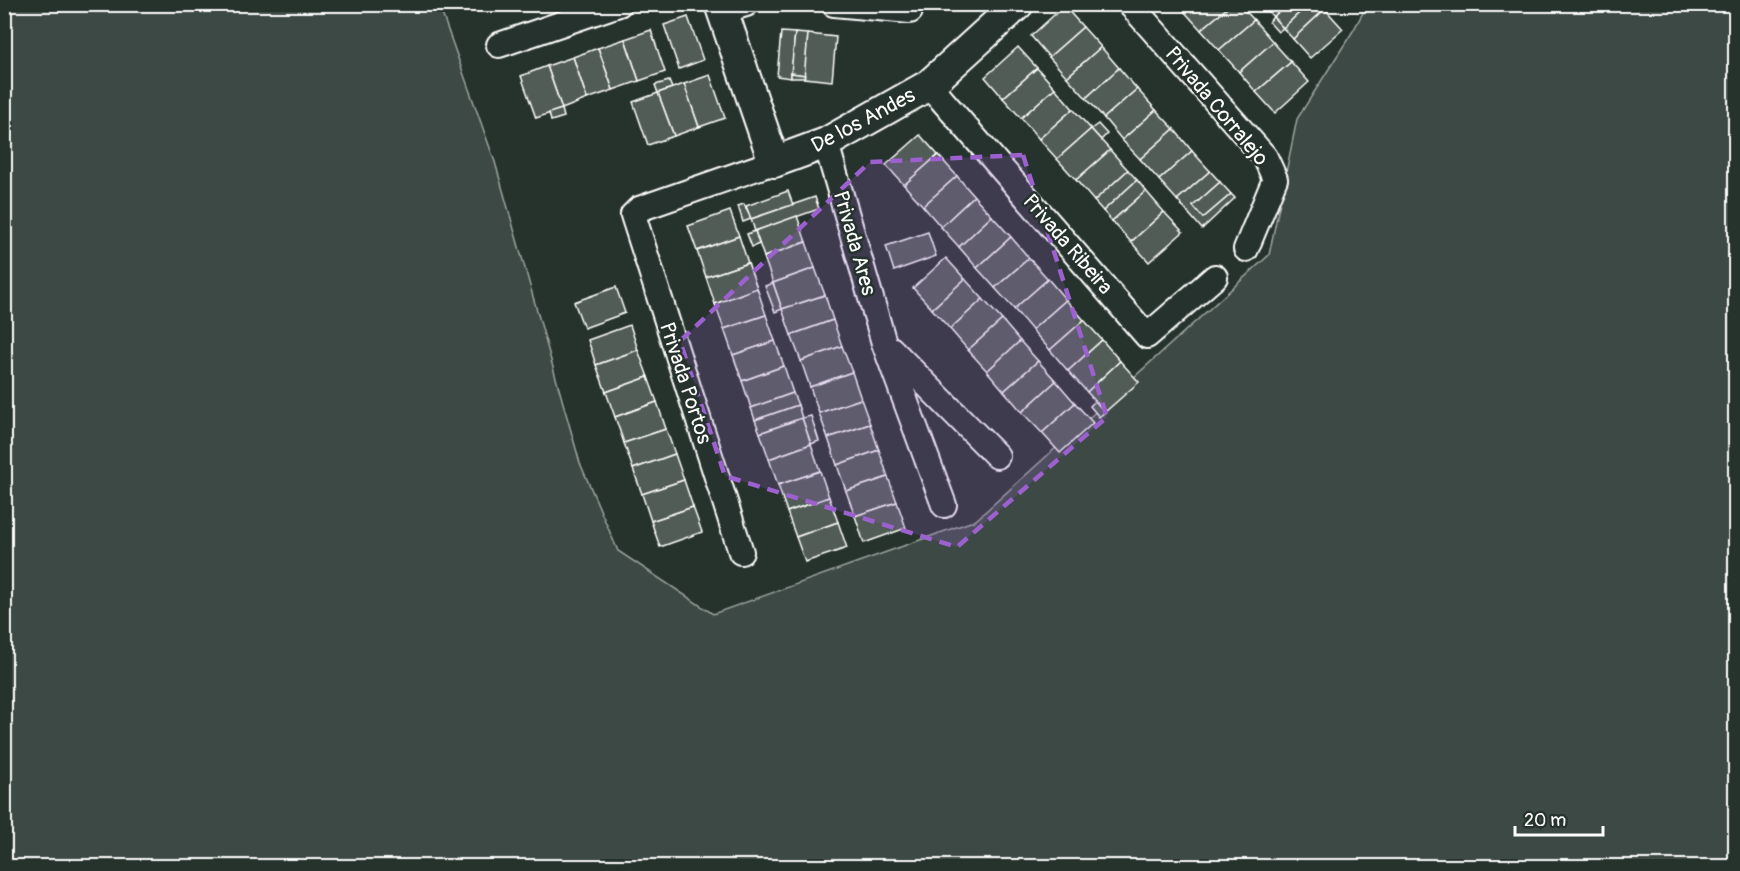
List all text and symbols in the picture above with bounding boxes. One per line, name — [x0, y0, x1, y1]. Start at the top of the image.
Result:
street label: Privada Corralejo — [1159, 41, 1274, 171]
street label: De los Andes — [807, 81, 920, 159]
street label: Privada Ares — [827, 188, 882, 299]
street label: Privada Ribeira — [1017, 189, 1119, 300]
street label: Privada Portos — [653, 319, 718, 448]
scale bar — [1515, 799, 1604, 837]
text: 20 m — [1524, 809, 1566, 832]

